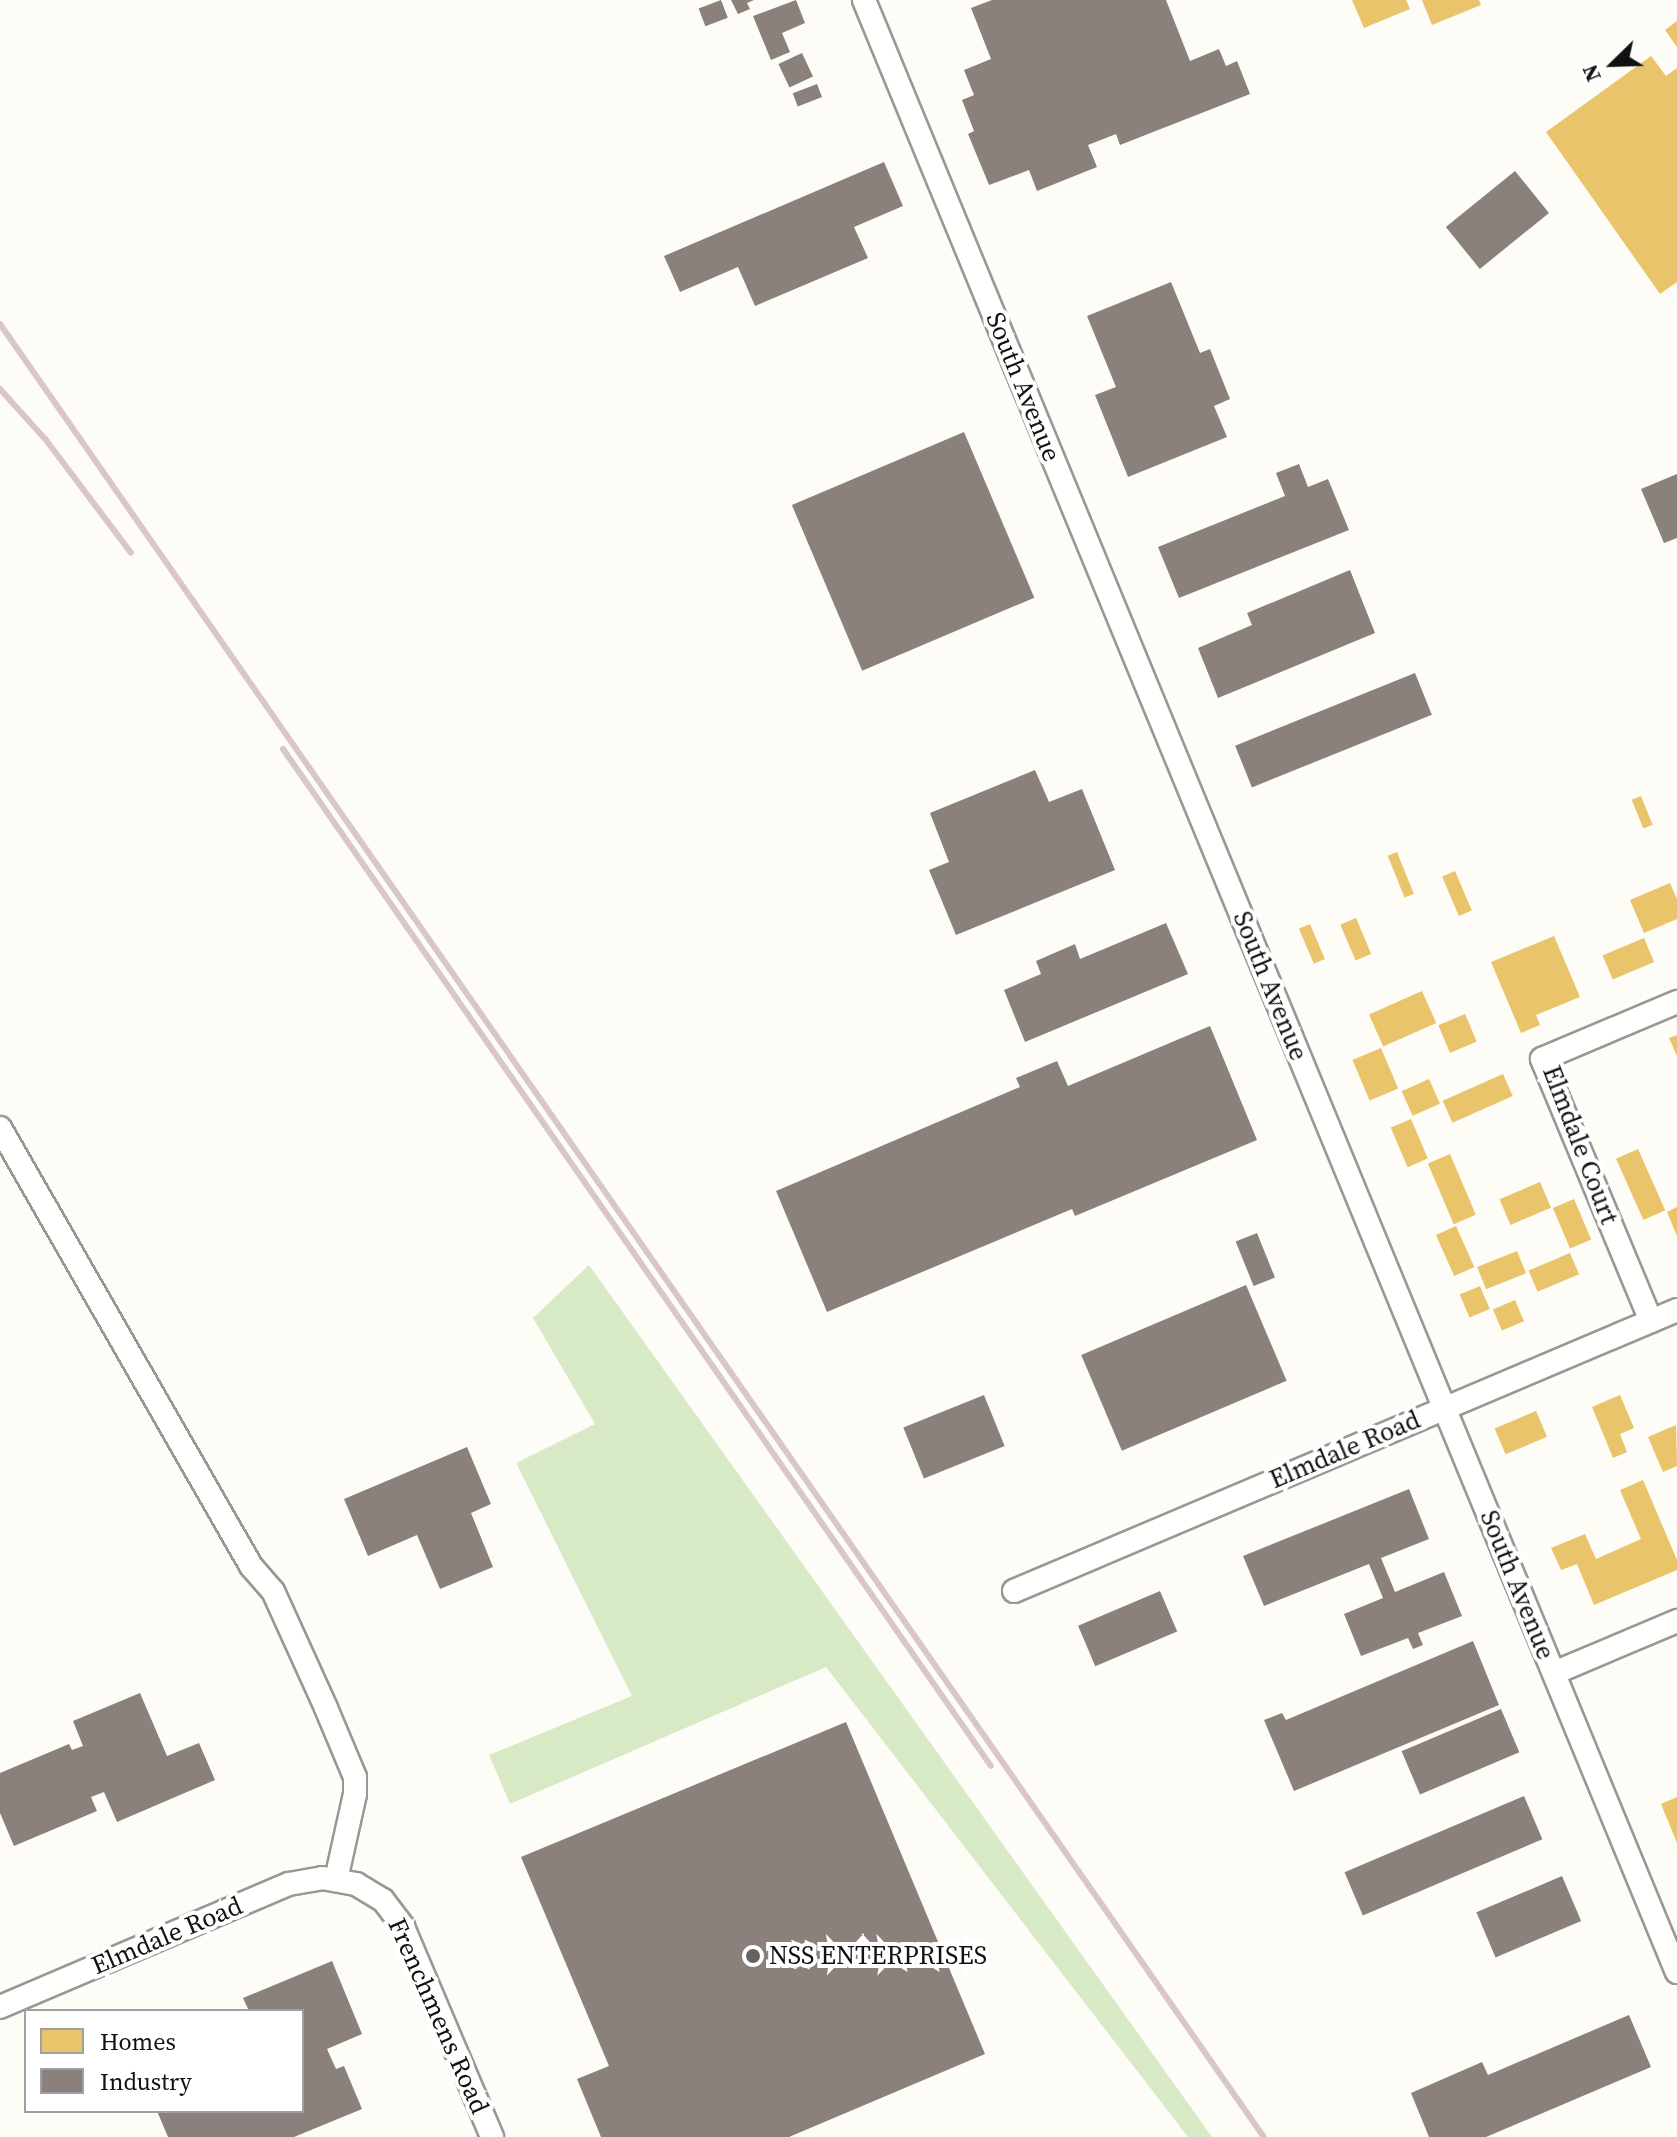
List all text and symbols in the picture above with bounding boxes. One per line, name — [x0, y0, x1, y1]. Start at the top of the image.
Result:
north arrow — [1573, 24, 1653, 104]
text: N — [1574, 60, 1608, 87]
street label: South Avenue — [979, 308, 1067, 466]
street label: South Avenue — [1226, 907, 1314, 1065]
street label: Elmdale Court — [1535, 1061, 1625, 1229]
street label: Elmdale Road — [1265, 1404, 1425, 1496]
street label: South Avenue — [1473, 1506, 1561, 1664]
street label: Elmdale Road — [87, 1890, 247, 1982]
street label: Frenchmens Road — [381, 1913, 495, 2119]
place label: NSS ENTERPRISES — [769, 1940, 987, 1972]
marker: NSS ENTERPRISES — [744, 1947, 762, 1965]
legend — [24, 2009, 304, 2113]
text: Homes — [100, 2025, 176, 2058]
text: Industry — [100, 2065, 192, 2098]

